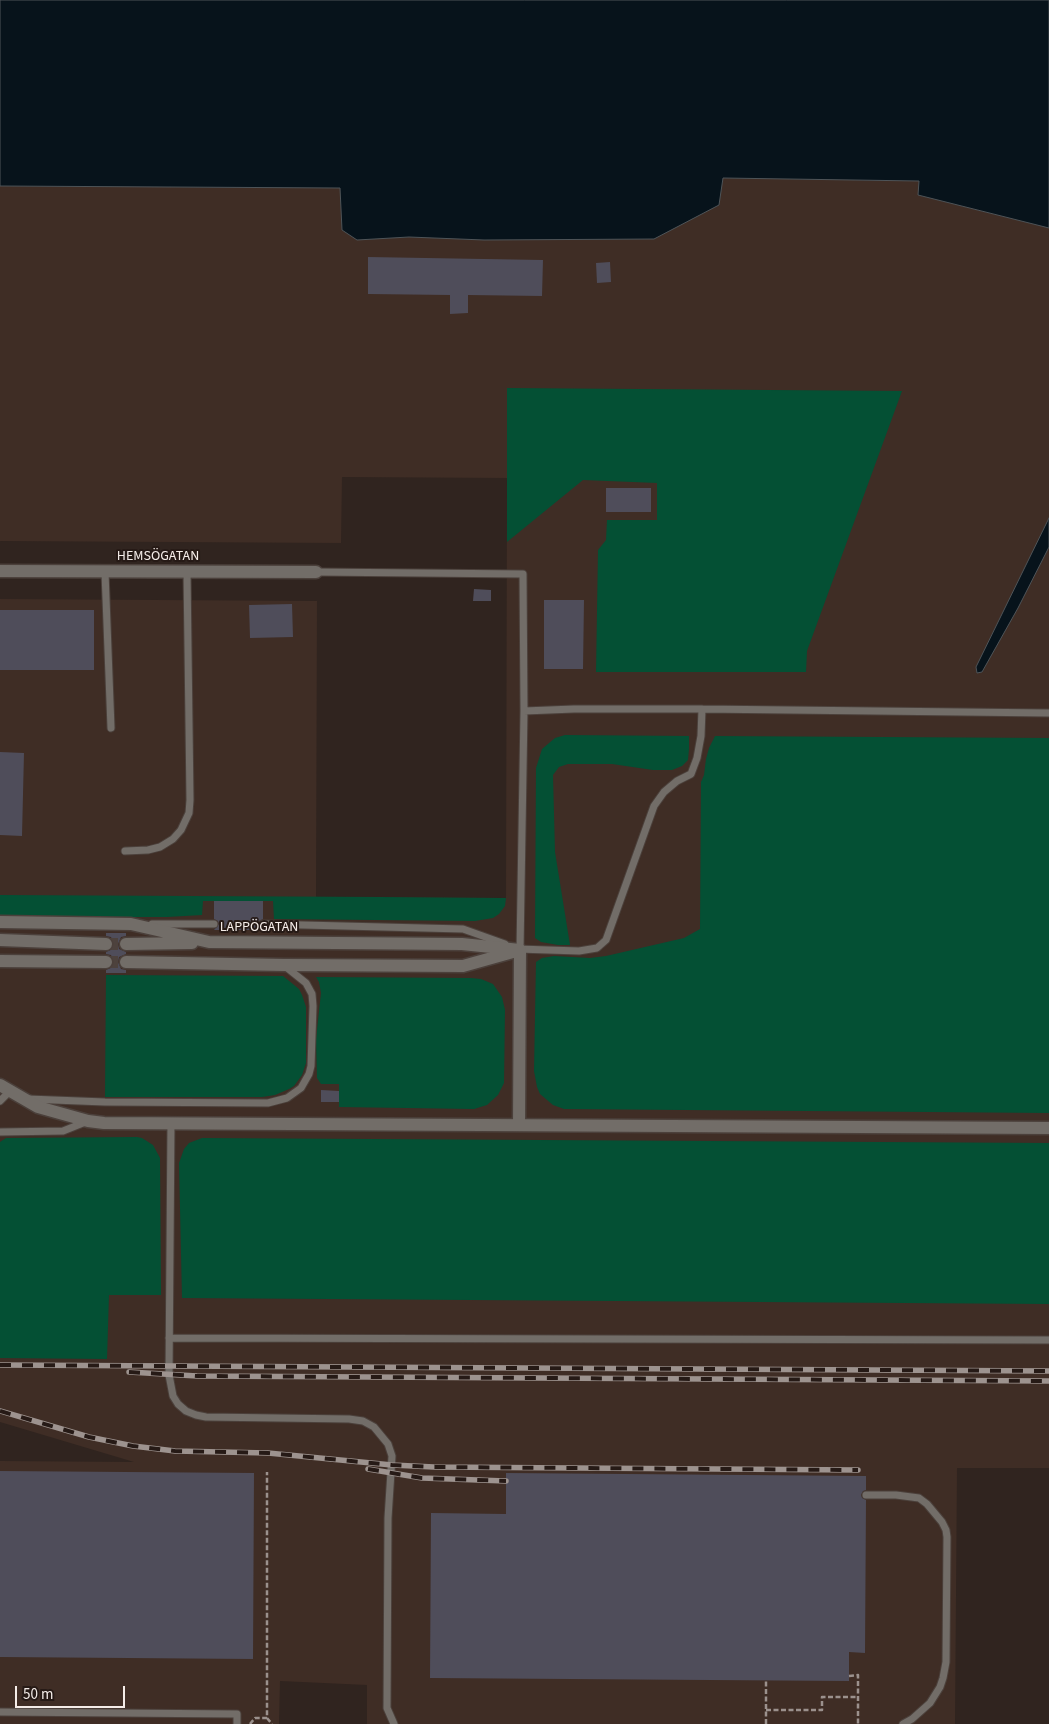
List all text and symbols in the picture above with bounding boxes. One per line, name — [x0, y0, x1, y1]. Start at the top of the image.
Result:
street label: HEMSÖGATAN — [117, 549, 199, 565]
street label: LAPPÖGATAN — [220, 920, 298, 936]
scale bar — [18, 1676, 128, 1708]
text: 50 m — [23, 1684, 53, 1705]

